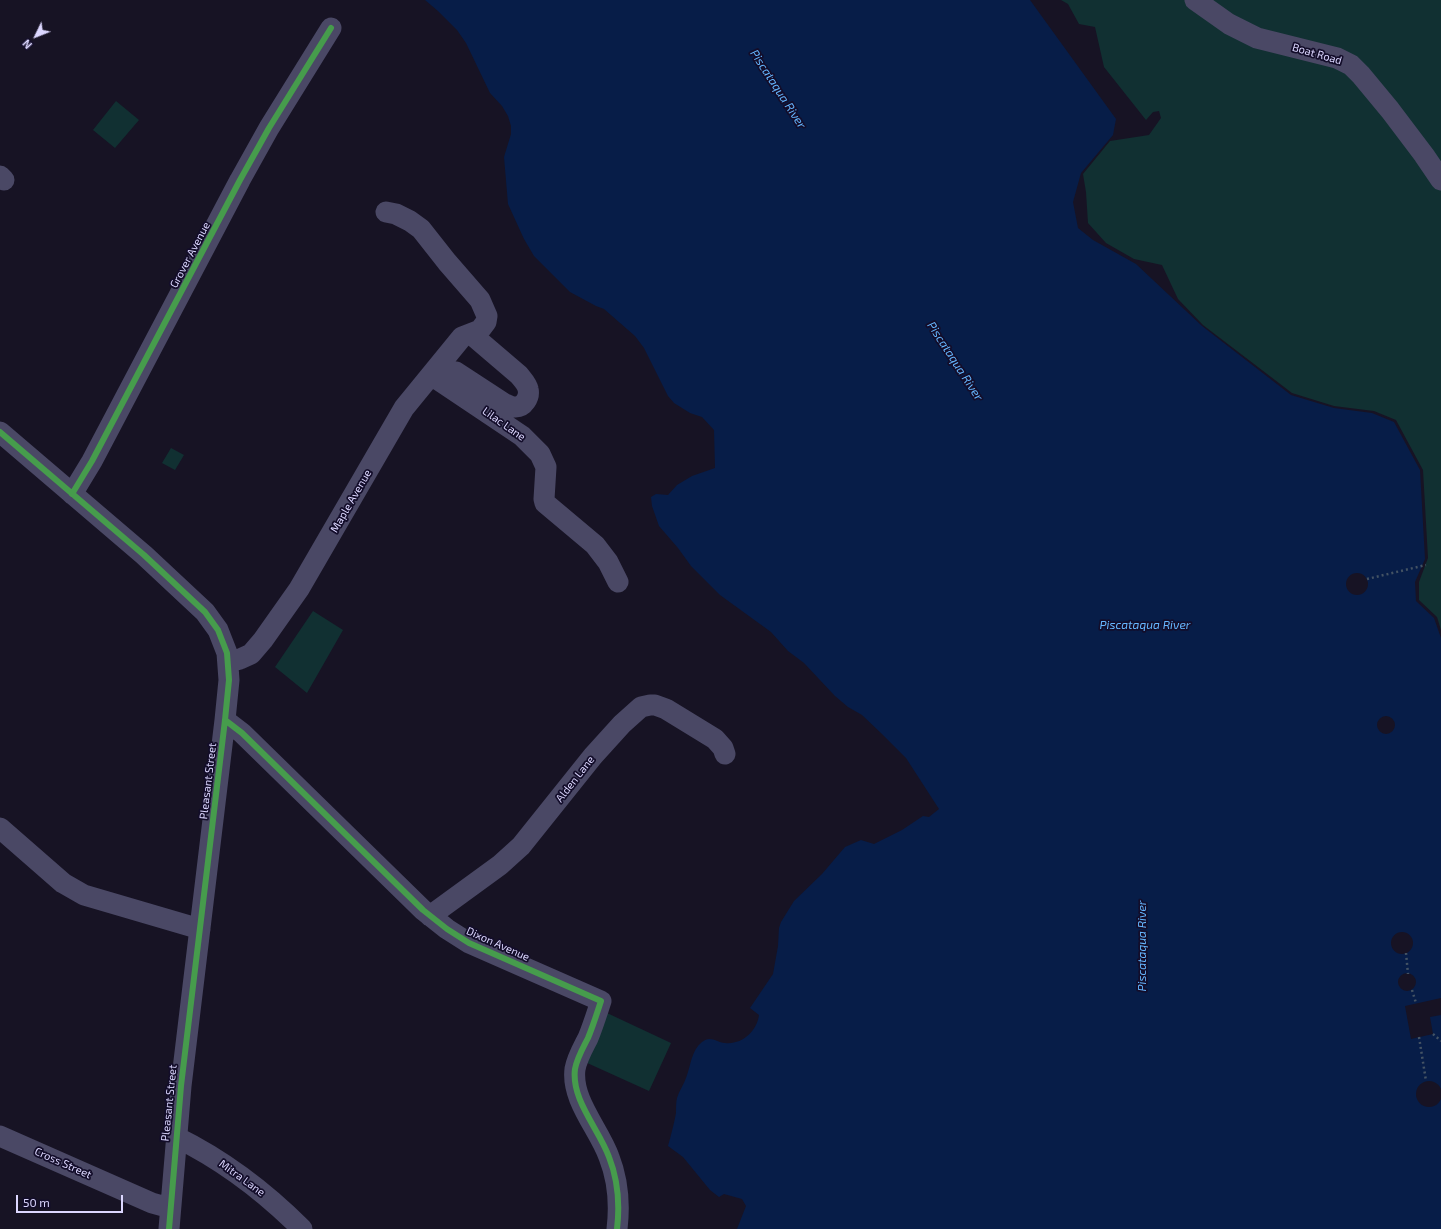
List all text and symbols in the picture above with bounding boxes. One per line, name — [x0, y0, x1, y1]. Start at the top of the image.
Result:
north arrow — [16, 16, 56, 56]
text: N — [19, 37, 34, 52]
street label: Boat Road — [1291, 41, 1343, 67]
water label: Piscataqua River — [747, 47, 809, 131]
street label: Grover Avenue — [167, 220, 213, 290]
water label: Piscataqua River — [924, 319, 986, 403]
street label: Lilac Lane — [480, 404, 528, 444]
street label: Maple Avenue — [328, 467, 374, 535]
water label: Piscataqua River — [1099, 618, 1191, 632]
street label: Pleasant Street — [197, 742, 219, 820]
street label: Alden Lane — [553, 753, 597, 805]
water label: Piscataqua River — [1135, 900, 1149, 992]
street label: Dixon Avenue — [464, 924, 532, 964]
street label: Pleasant Street — [158, 1064, 180, 1142]
street label: Cross Street — [32, 1145, 94, 1181]
street label: Mitra Lane — [216, 1157, 268, 1199]
scale bar — [18, 1187, 125, 1213]
text: 50 m — [23, 1195, 50, 1209]

